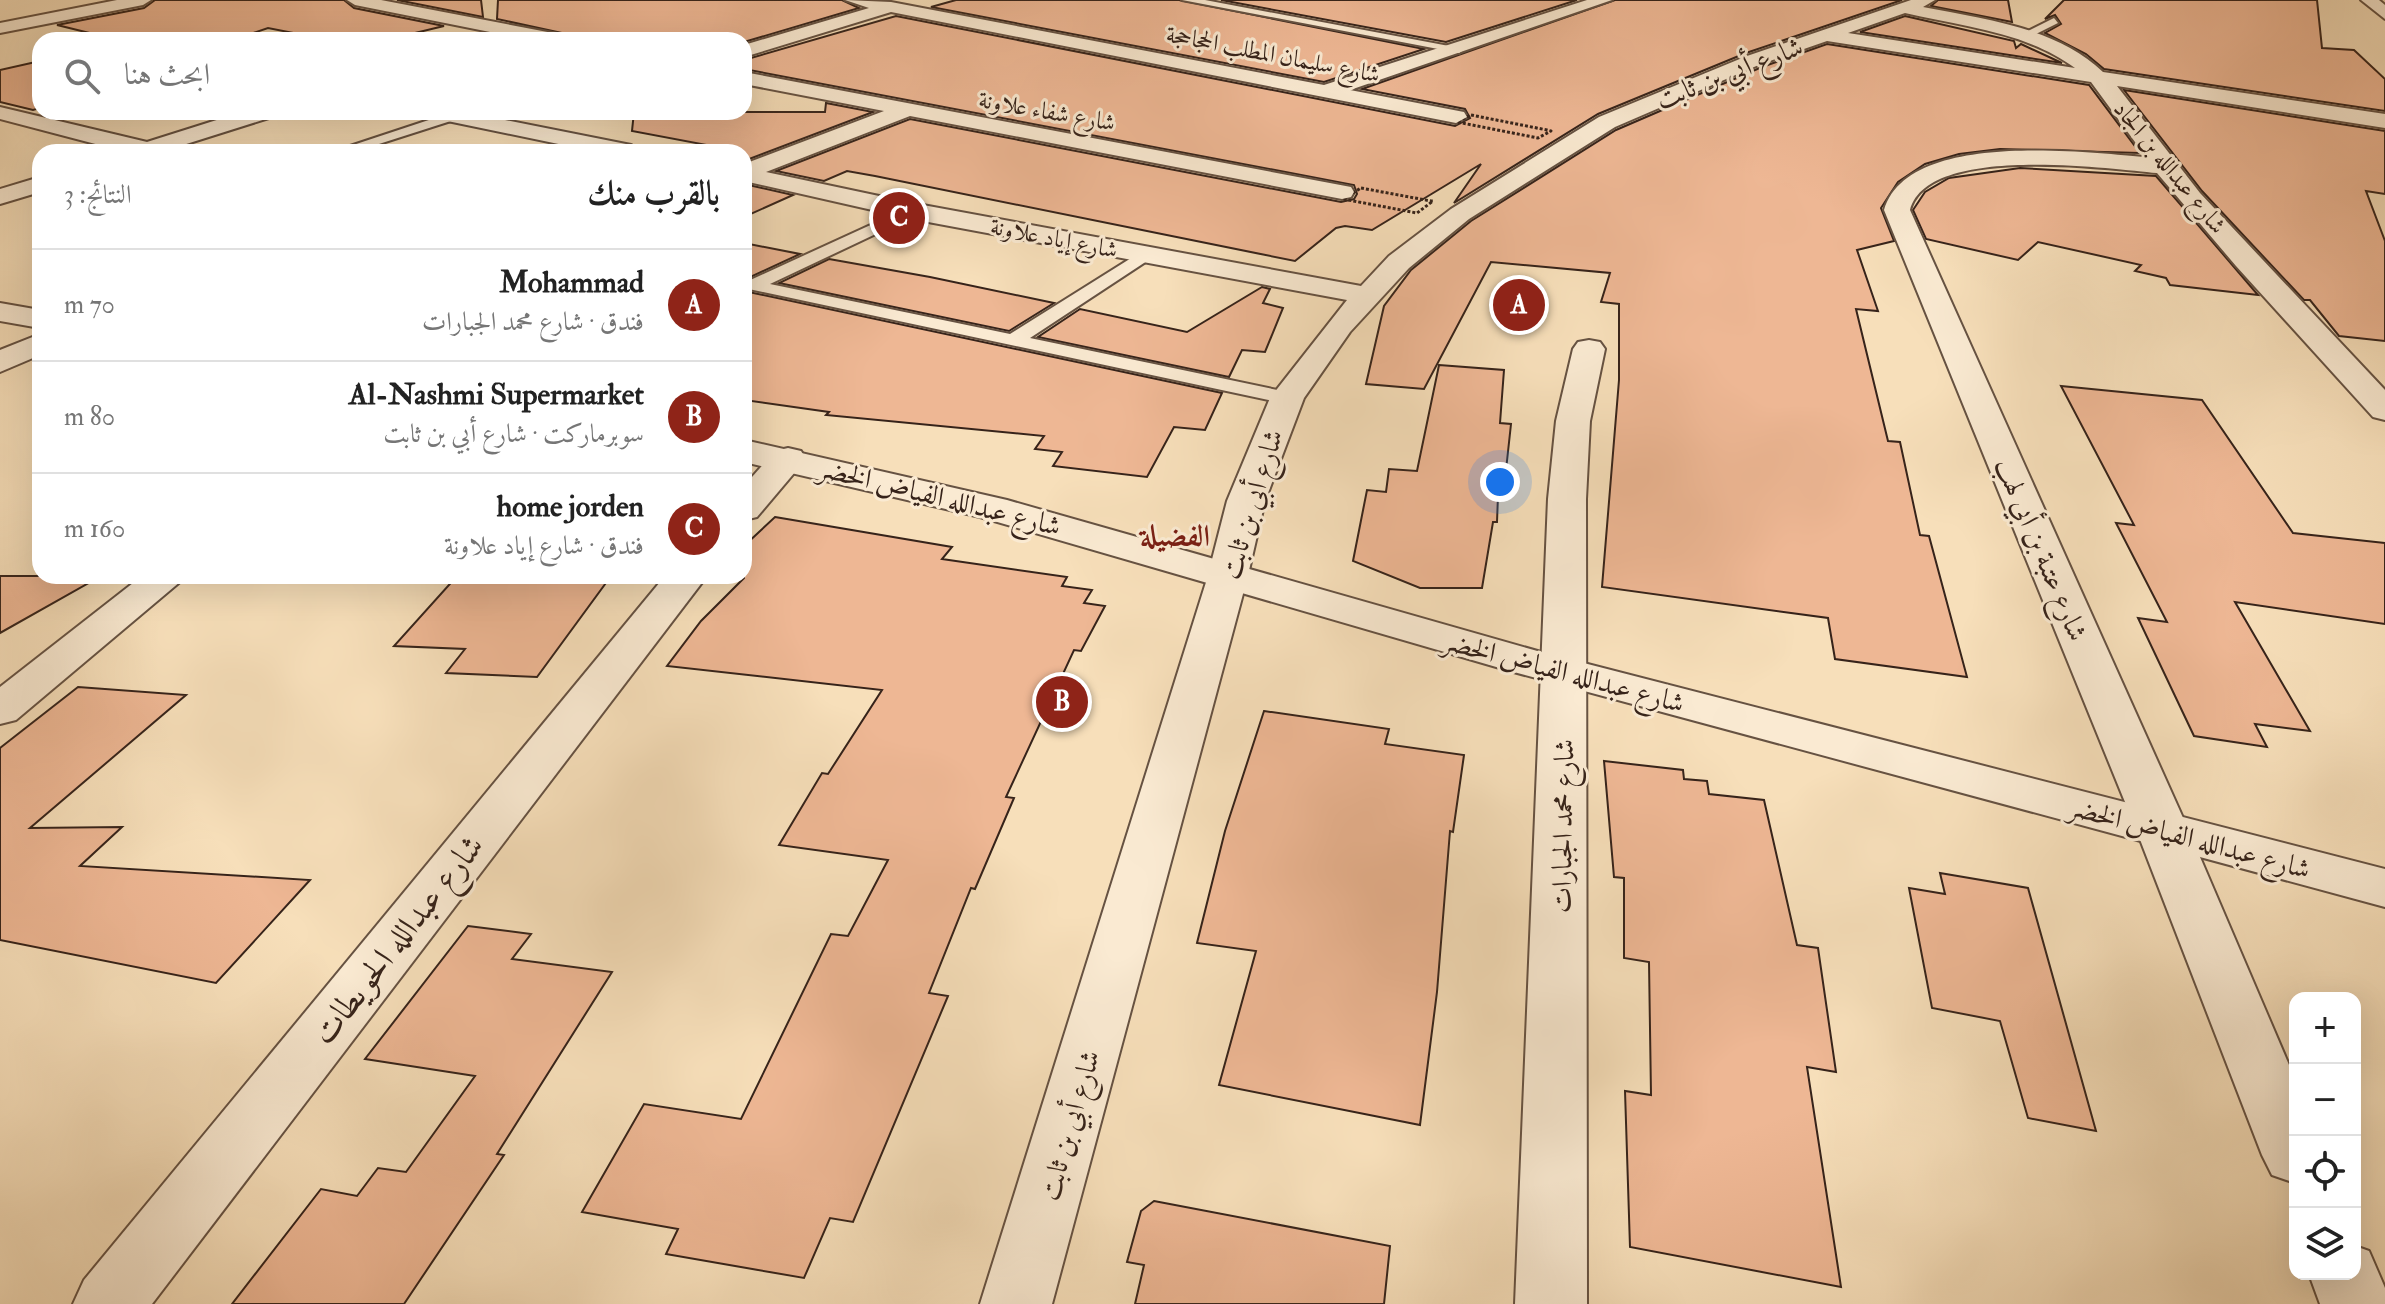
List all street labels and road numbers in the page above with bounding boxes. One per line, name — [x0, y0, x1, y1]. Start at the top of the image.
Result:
street label: شارع سليمان المطلب الحجاحجة — [1163, 19, 1382, 94]
street label: شارع أبي بن ثابت — [1650, 27, 1810, 122]
street label: شارع شفاء علاونة — [975, 84, 1118, 143]
street label: شارع عبدالله بن الجاد — [2103, 94, 2233, 243]
street label: شارع إياد علاونة — [987, 211, 1120, 270]
street label: شارع أبي بن ثابت — [1210, 425, 1297, 585]
street label: شارع عبدالله الفياض الخضر — [811, 450, 1064, 549]
street label: شارع عتبة بن أبي لهب — [1982, 452, 2098, 648]
street label: شارع عبدالله الفياض الخضر — [1435, 623, 1688, 726]
street label: شارع محمد الجبارات — [1544, 739, 1588, 913]
street label: شارع عبدالله الفياض الخضر — [2061, 789, 2314, 892]
street label: شارع عبدالله الحويطات — [303, 826, 498, 1057]
street label: شارع أبي بن ثابت — [1029, 1045, 1113, 1206]

